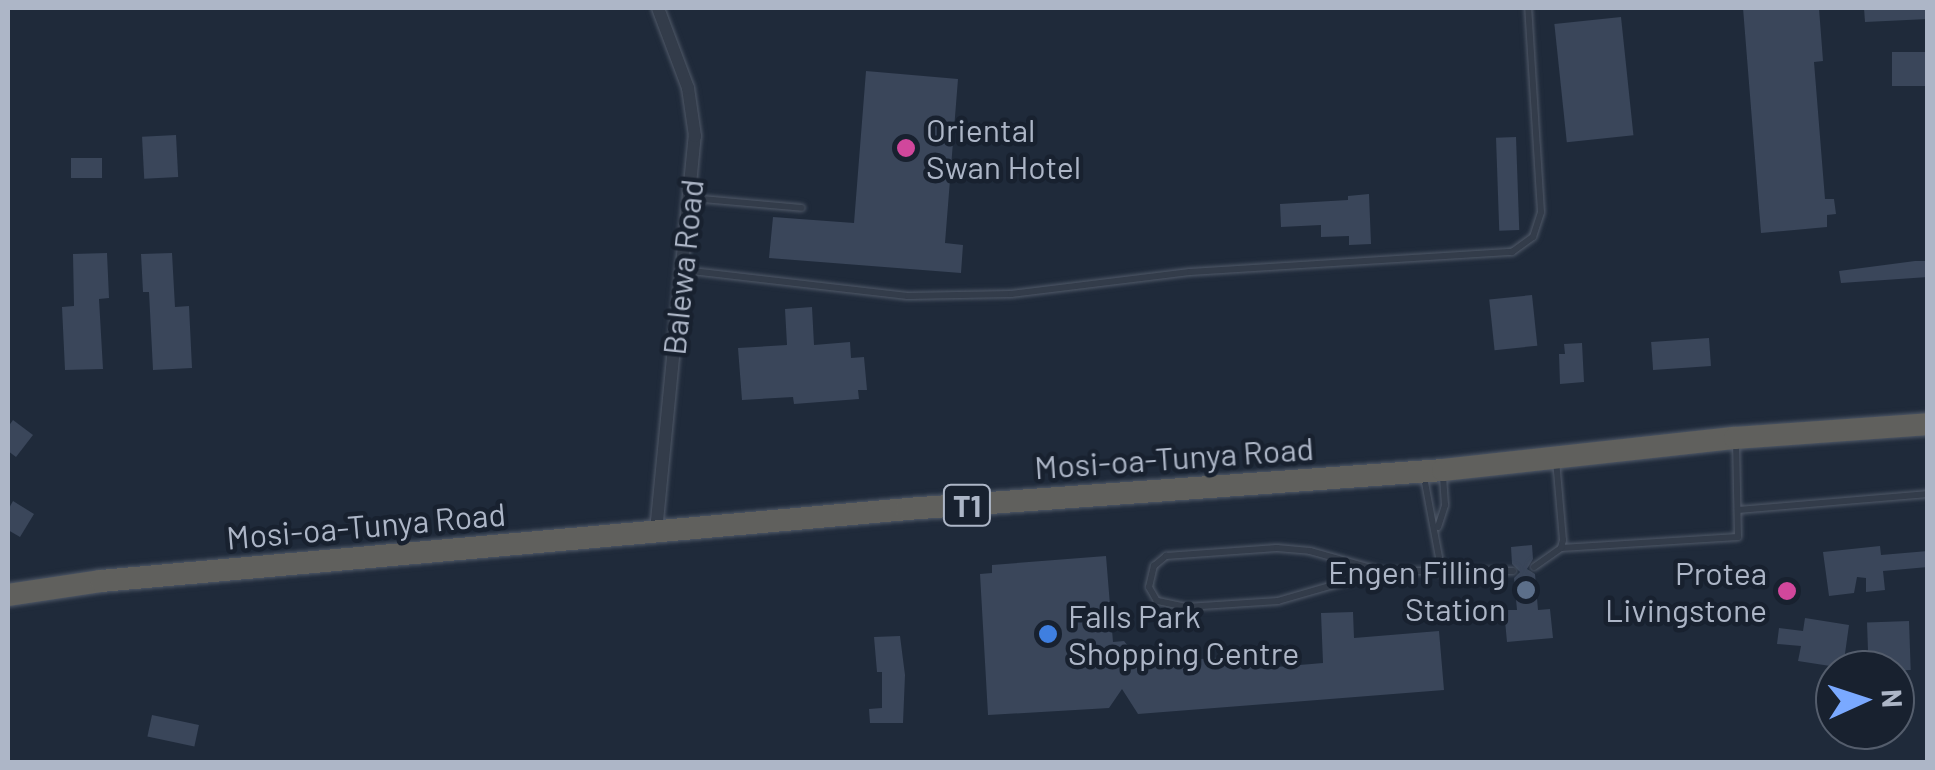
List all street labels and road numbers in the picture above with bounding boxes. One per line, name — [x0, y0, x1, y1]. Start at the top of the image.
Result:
street label: Balewa Road — [654, 177, 710, 357]
street label: Mosi-oa-Tunya Road — [1033, 428, 1315, 486]
road number: T1 — [942, 480, 992, 530]
street label: Mosi-oa-Tunya Road — [225, 494, 507, 556]

